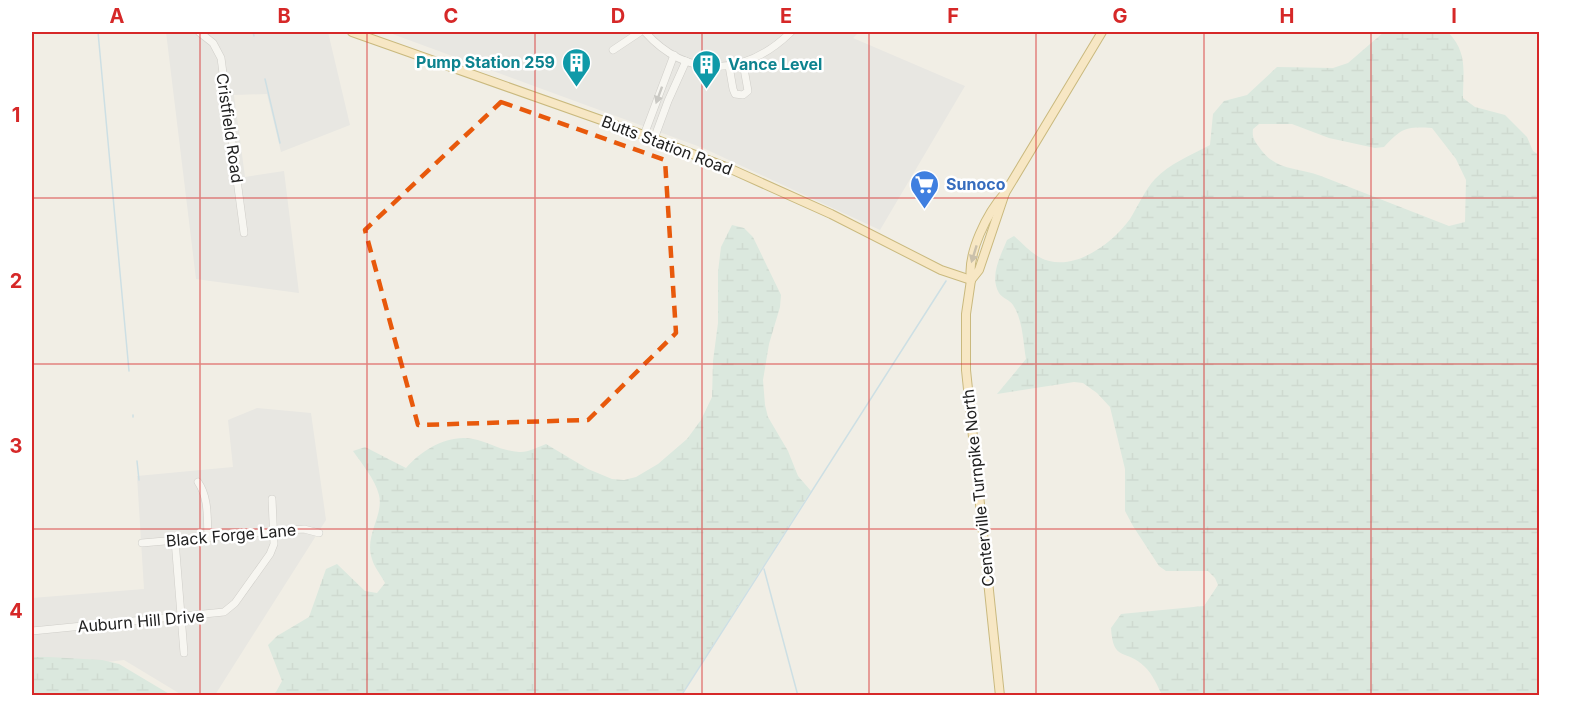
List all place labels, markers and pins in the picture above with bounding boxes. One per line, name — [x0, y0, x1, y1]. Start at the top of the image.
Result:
building icon: Pump Station 259 — [560, 46, 592, 88]
building icon: Vance Level — [691, 48, 723, 90]
place label: Pump Station 259 — [416, 52, 555, 72]
place label: Vance Level — [728, 54, 822, 74]
supermarket icon: Sunoco — [909, 168, 941, 210]
place label: Sunoco — [946, 174, 1006, 194]

